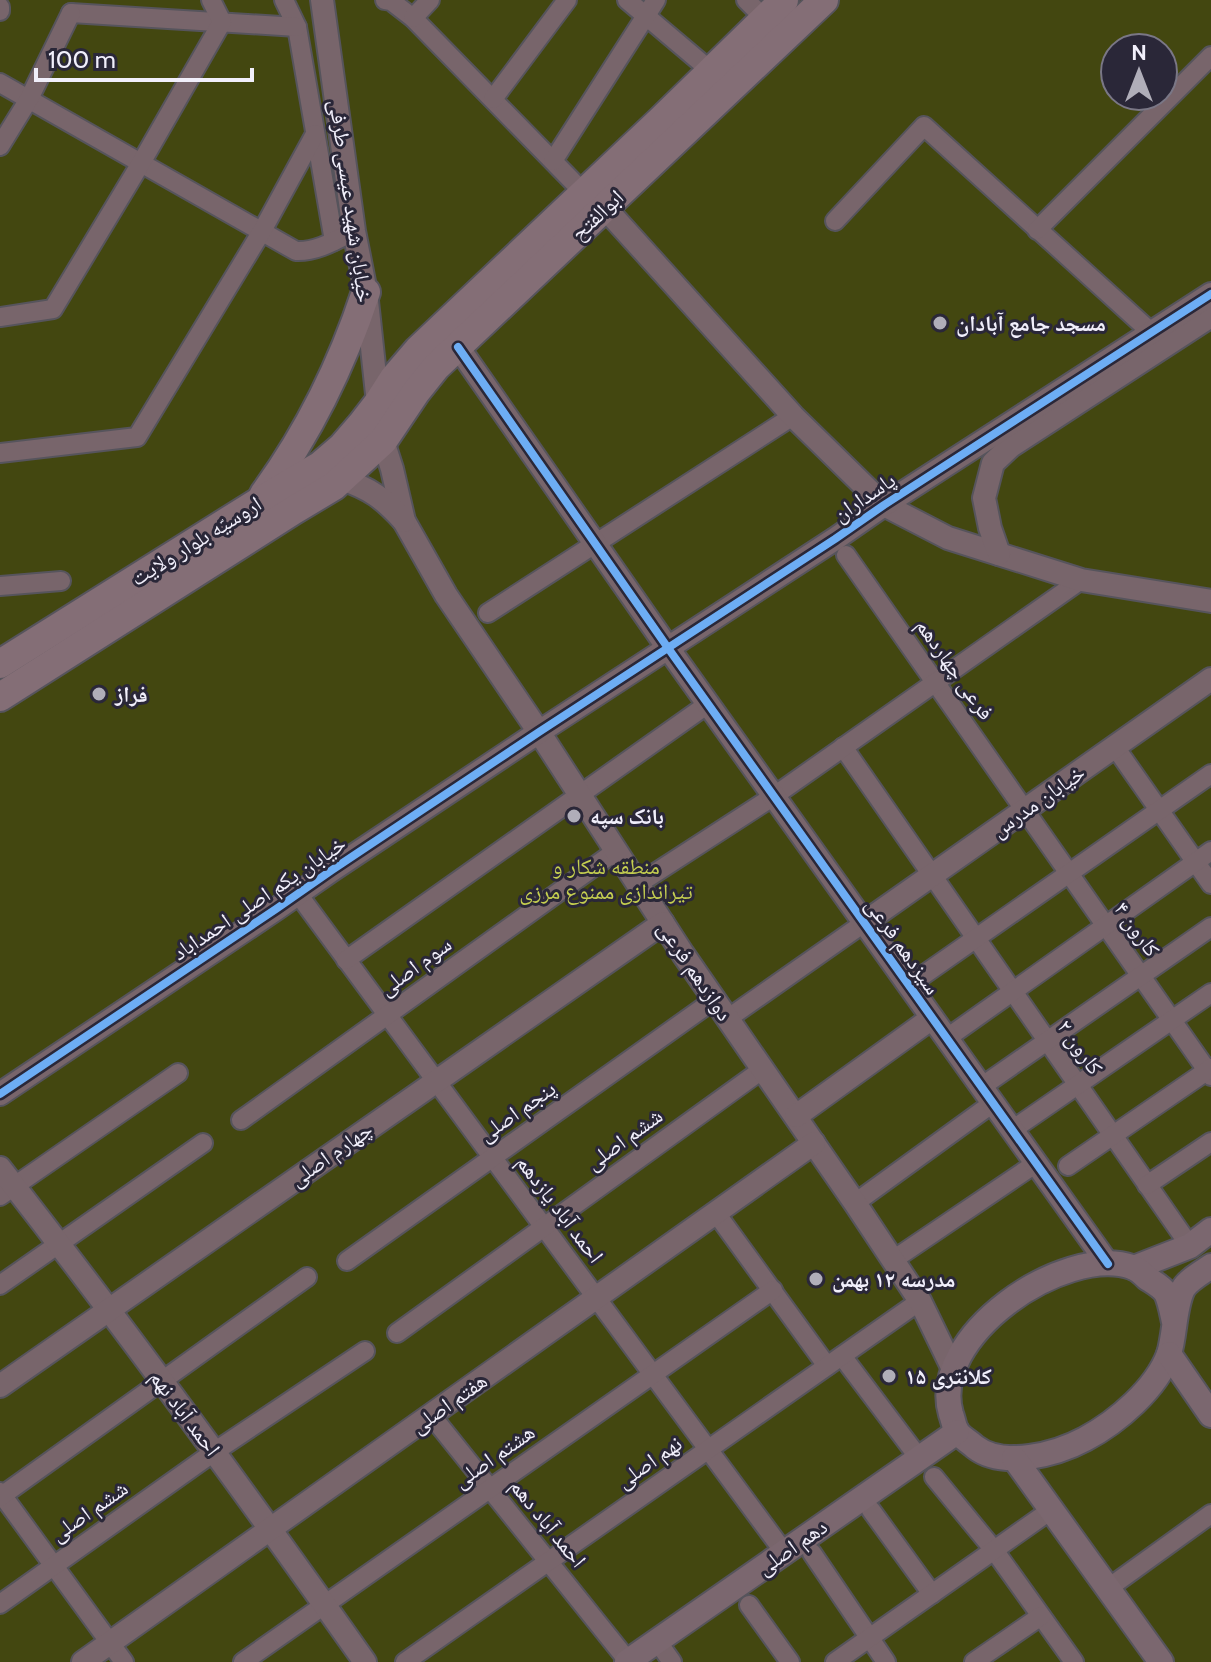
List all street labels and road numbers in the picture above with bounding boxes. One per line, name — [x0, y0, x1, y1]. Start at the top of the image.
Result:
street label: خیابان شهید عیسی طرفی — [323, 98, 379, 304]
street label: ابوالفتح — [565, 184, 629, 246]
street label: پاسداران — [827, 466, 901, 528]
street label: اروسیّه بلوار ولایت — [126, 490, 266, 592]
street label: فرعی چهاردهم — [909, 613, 1000, 725]
street label: خیابان مدرس — [986, 759, 1090, 843]
street label: خیابان یکم اصلی احمداباد — [167, 830, 352, 967]
street label: سیزدهم فرعی — [859, 892, 946, 1000]
street label: کارون ۴ — [1108, 896, 1166, 962]
street label: دوازدهم فرعی — [651, 916, 738, 1027]
street label: سوم اصلی — [373, 931, 457, 1002]
street label: کارون ۲ — [1051, 1014, 1109, 1080]
street label: پنجم اصلی — [473, 1075, 561, 1148]
street label: ششم اصلی — [580, 1102, 668, 1177]
street label: چهارم اصلی — [284, 1116, 378, 1193]
street label: احمد آباد یازدهم — [510, 1150, 609, 1269]
street label: احمد آباد نهم — [143, 1365, 226, 1462]
street label: هفتم اصلی — [406, 1367, 493, 1440]
street label: هشتم اصلی — [448, 1418, 541, 1495]
street label: نهم اصلی — [611, 1430, 688, 1495]
street label: احمد آباد دهم — [503, 1473, 592, 1574]
street label: ششم اصلی — [45, 1475, 134, 1548]
street label: دهم اصلی — [752, 1513, 833, 1582]

